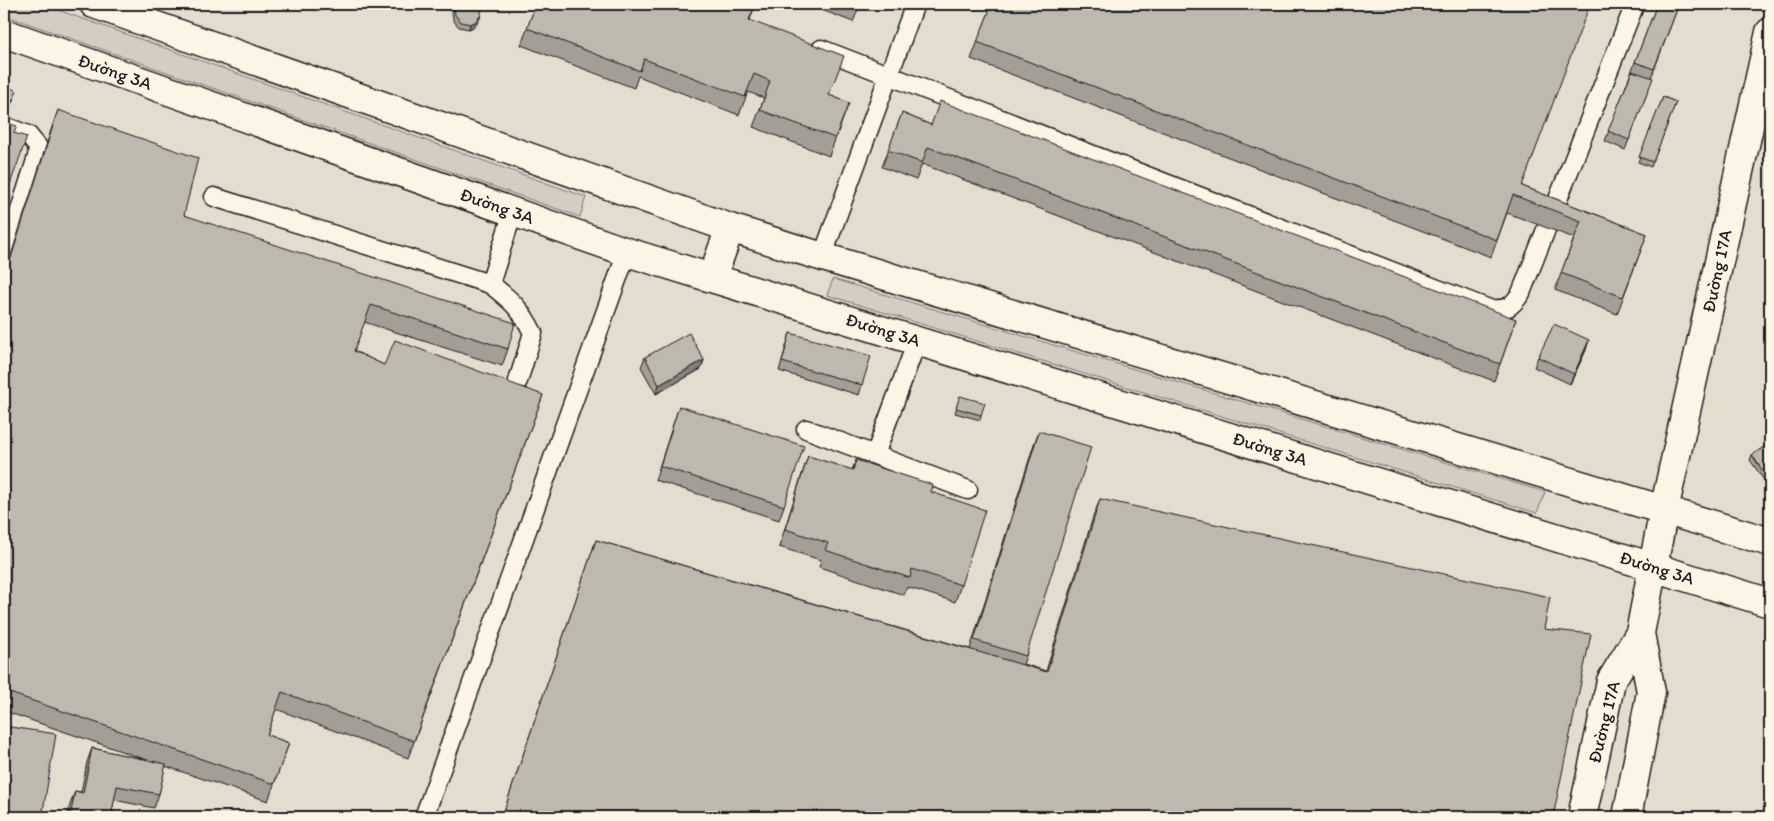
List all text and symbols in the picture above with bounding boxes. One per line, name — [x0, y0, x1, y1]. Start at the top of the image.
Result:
street label: Đường 3A — [75, 49, 155, 95]
street label: Đường 3A — [457, 183, 537, 229]
street label: Đường 17A — [1697, 227, 1737, 314]
street label: Đường 3A — [843, 308, 923, 352]
street label: Đường 3A — [1230, 427, 1310, 471]
street label: Đường 3A — [1617, 546, 1697, 590]
street label: Đường 17A — [1583, 678, 1625, 766]

